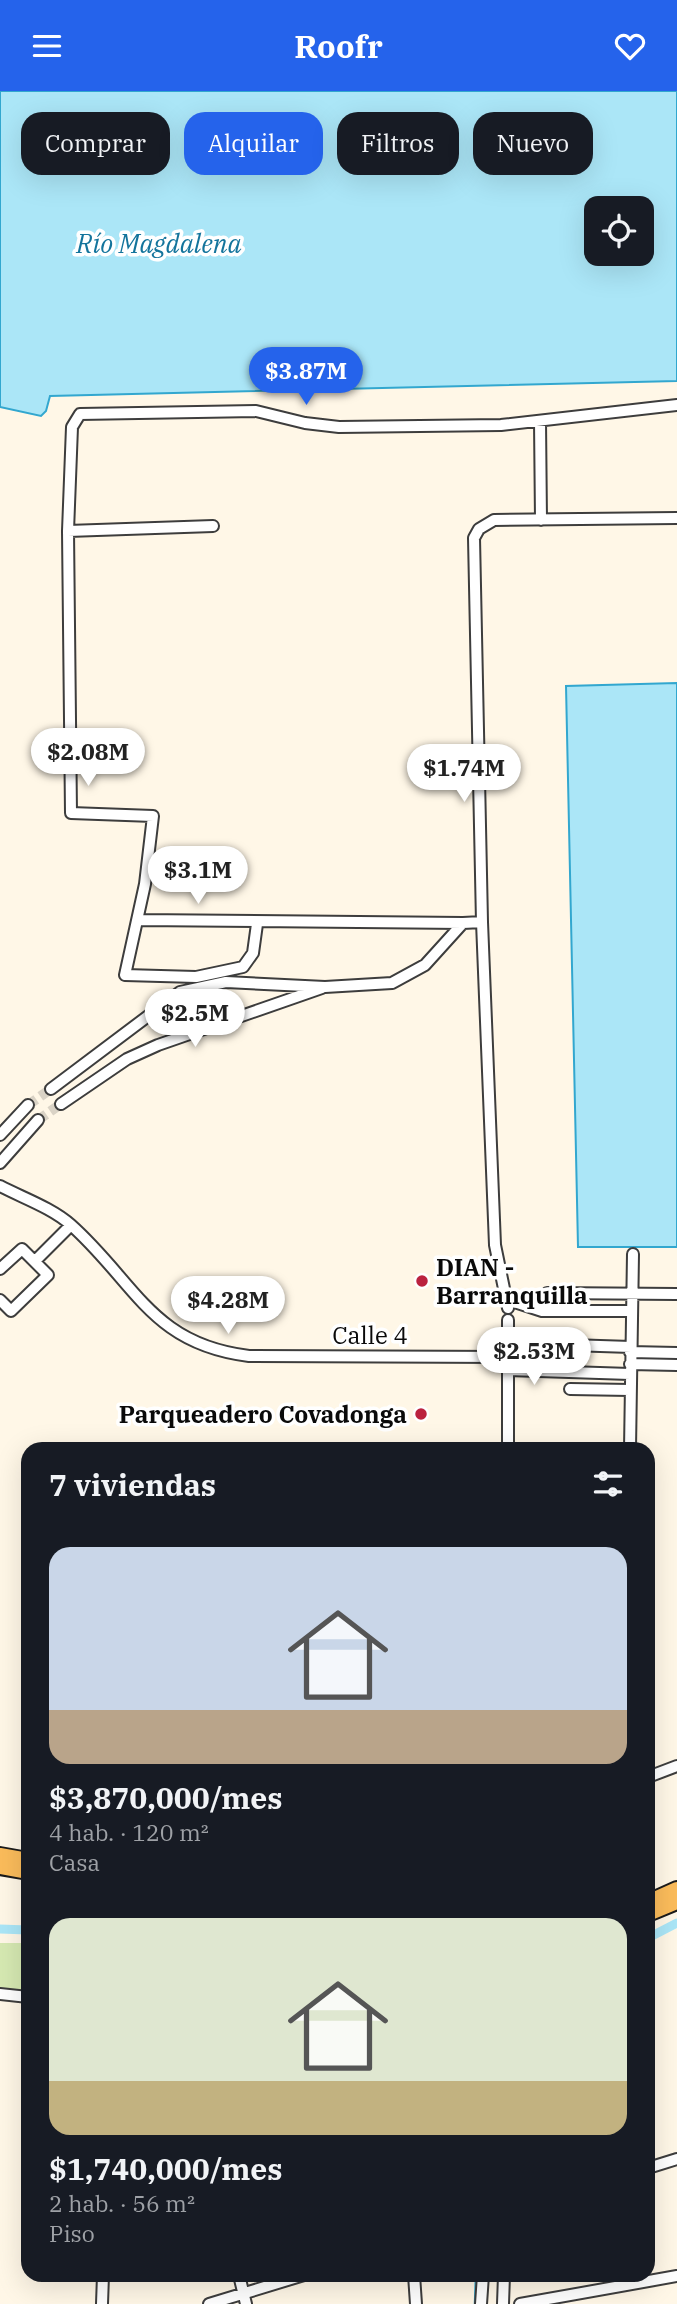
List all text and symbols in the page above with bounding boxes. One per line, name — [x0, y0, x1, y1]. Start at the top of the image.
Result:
text: Roofr — [294, 25, 383, 67]
icon: menu — [28, 27, 66, 65]
icon: heart — [611, 27, 649, 65]
chip: Comprar — [21, 112, 170, 175]
chip: Alquilar — [184, 112, 323, 175]
chip: Filtros — [337, 112, 459, 175]
chip: Nuevo — [473, 112, 593, 175]
map controls — [584, 196, 654, 266]
button: locate — [584, 196, 654, 266]
water label: Río Magdalena — [75, 226, 242, 260]
pin: $3.87M — [249, 347, 363, 407]
text: $3.87M — [265, 355, 347, 385]
pin: $2.08M — [31, 729, 145, 788]
text: $2.08M — [47, 736, 129, 766]
pin: $1.74M — [407, 745, 521, 804]
text: $1.74M — [423, 752, 505, 782]
pin: $3.1M — [149, 847, 247, 906]
text: $3.1M — [164, 854, 232, 884]
pin: $2.5M — [146, 989, 244, 1049]
text: $2.5M — [161, 997, 229, 1027]
place label: DIAN - Barranquilla — [436, 1251, 588, 1311]
marker: DIAN - Barranquilla — [414, 1273, 430, 1289]
pin: $4.28M — [171, 1277, 285, 1336]
text: $4.28M — [187, 1284, 269, 1314]
street label: Calle 4 — [332, 1319, 408, 1351]
pin: $2.53M — [477, 1327, 591, 1387]
text: $2.53M — [493, 1335, 575, 1365]
place label: Parqueadero Covadonga — [119, 1398, 407, 1430]
marker: Parqueadero Covadonga — [413, 1406, 429, 1422]
text: 7 viviendas — [49, 1465, 216, 1504]
icon: filters — [589, 1465, 627, 1503]
icon: home — [275, 1592, 401, 1718]
text: $3,870,000/mes — [49, 1778, 283, 1817]
text: 4 hab. · 120 m² — [49, 1817, 209, 1847]
text: Casa — [49, 1847, 100, 1877]
icon: home — [275, 1963, 401, 2089]
text: $1,740,000/mes — [49, 2149, 283, 2188]
text: 2 hab. · 56 m² — [49, 2188, 195, 2218]
text: Piso — [49, 2218, 95, 2248]

